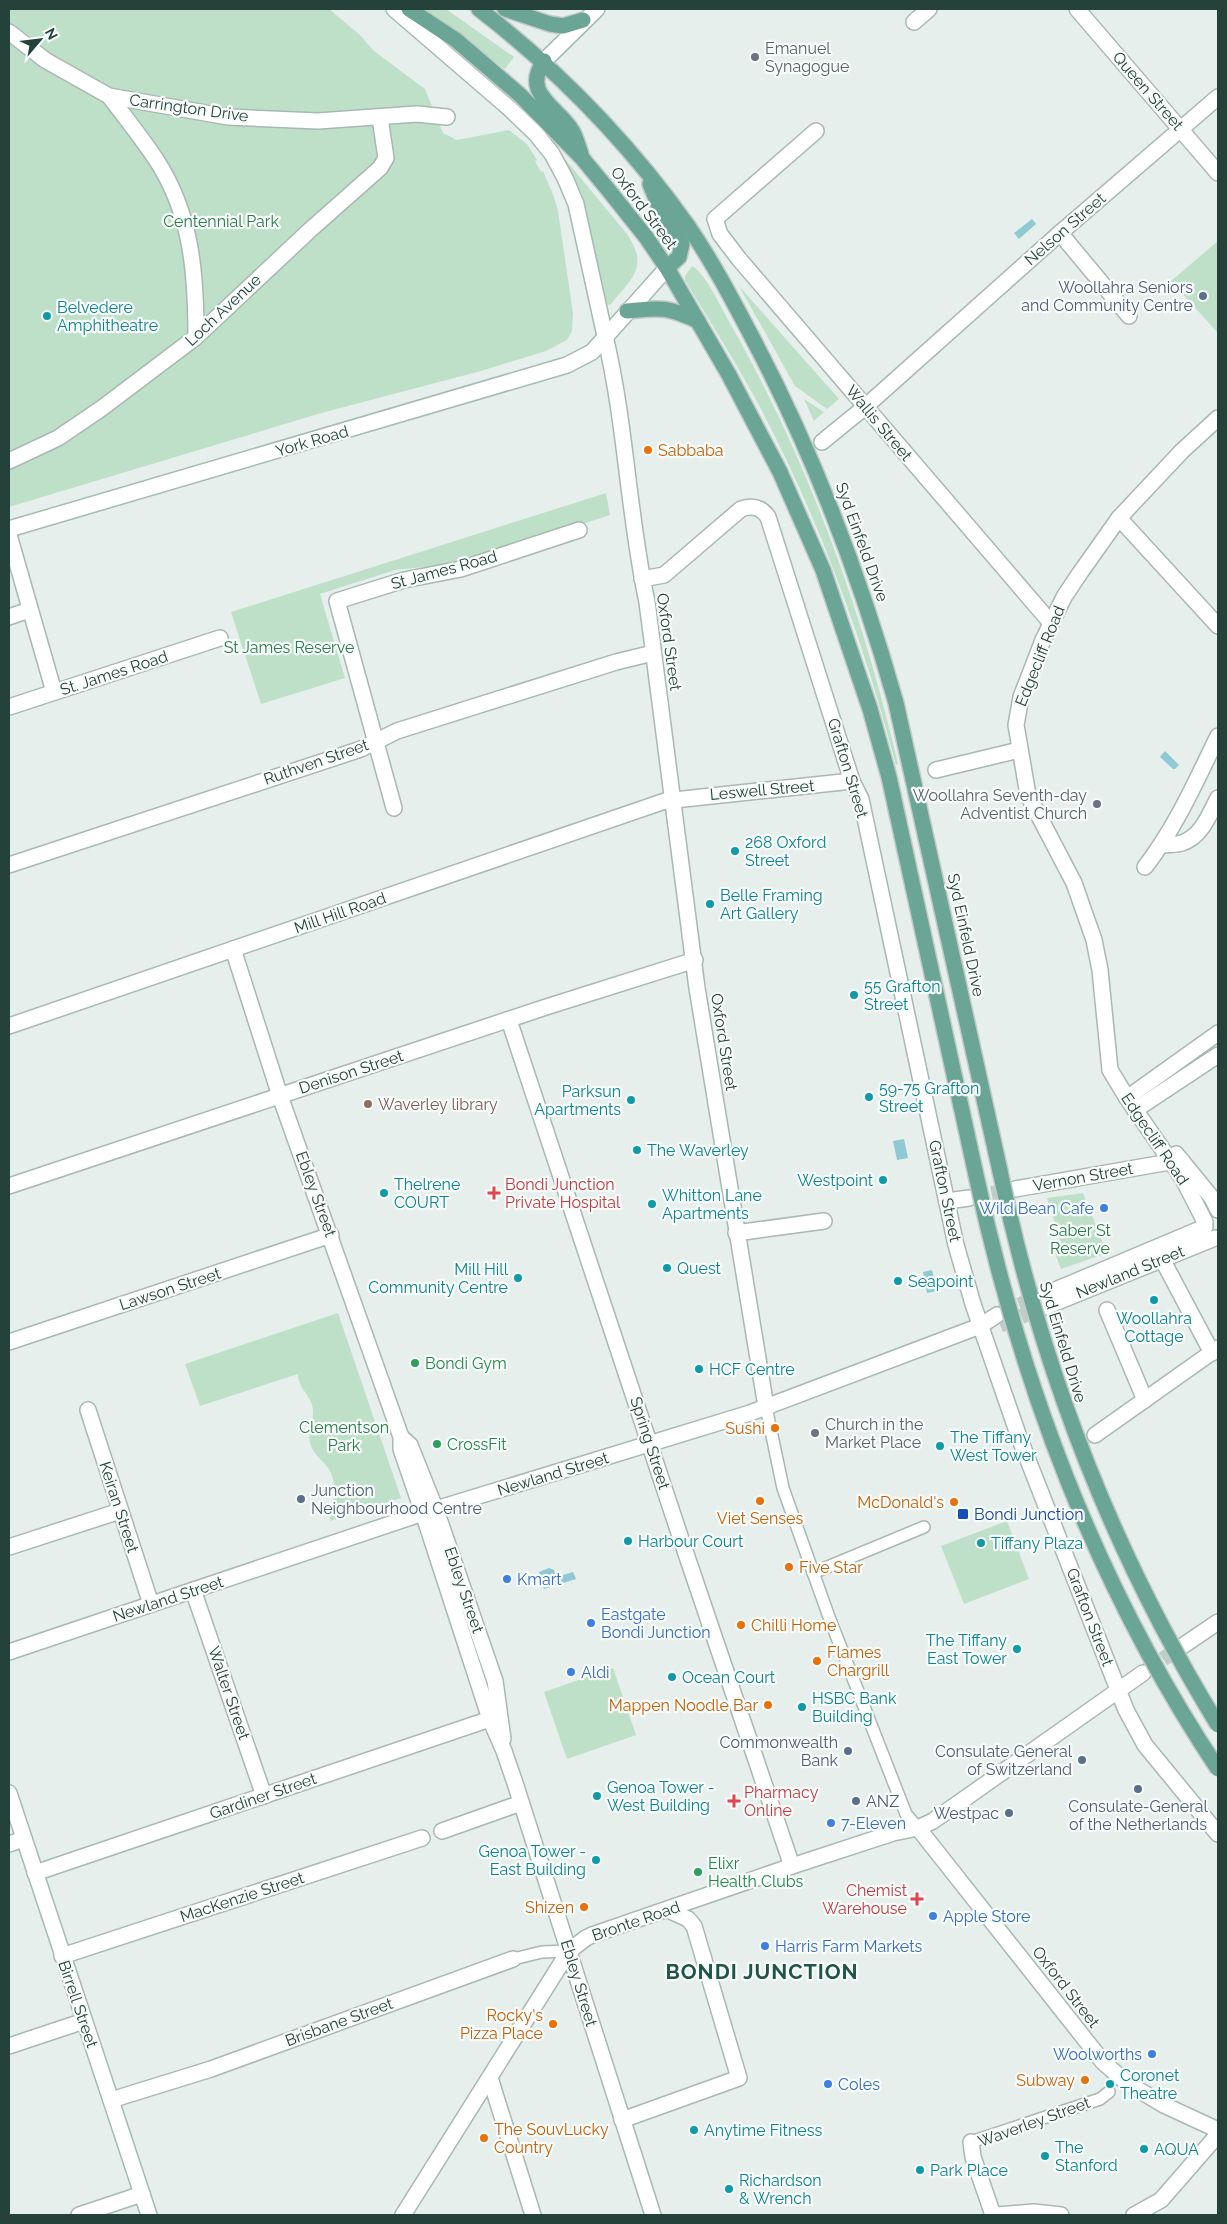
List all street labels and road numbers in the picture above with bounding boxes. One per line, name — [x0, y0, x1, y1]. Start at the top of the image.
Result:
street label: Queen Street — [1109, 48, 1188, 135]
street label: Carrington Drive — [128, 90, 250, 126]
street label: Oxford Street — [607, 163, 682, 253]
street label: Nelson Street — [1021, 188, 1110, 269]
street label: Loch Avenue — [181, 270, 265, 350]
street label: Wallis Street — [842, 381, 917, 465]
street label: York Road — [273, 422, 351, 460]
street label: Syd Einfeld Drive — [832, 480, 892, 604]
street label: St James Road — [389, 547, 499, 593]
street label: Oxford Street — [653, 592, 685, 693]
street label: Edgecliff Road — [1011, 603, 1069, 709]
street label: St. James Road — [58, 647, 170, 699]
street label: Grafton Street — [824, 716, 872, 821]
street label: Ruthven Street — [261, 735, 372, 789]
street label: Leswell Street — [709, 776, 816, 804]
street label: Syd Einfeld Drive — [944, 872, 988, 998]
street label: Mill Hill Road — [292, 888, 388, 938]
street label: Oxford Street — [707, 992, 741, 1093]
street label: Denison Street — [296, 1046, 406, 1098]
street label: Edgecliff Road — [1117, 1089, 1193, 1189]
street label: Grafton Street — [925, 1138, 965, 1244]
street label: Ebley Street — [292, 1149, 341, 1240]
street label: Vernon Street — [1031, 1159, 1135, 1195]
street label: Newland Street — [1073, 1241, 1188, 1302]
street label: Lawson Street — [117, 1263, 224, 1314]
street label: Syd Einfeld Drive — [1036, 1279, 1090, 1405]
street label: Spring Street — [626, 1394, 674, 1492]
street label: Newland Street — [495, 1448, 611, 1500]
street label: Keiran Street — [95, 1459, 143, 1556]
street label: Ebley Street — [440, 1544, 488, 1636]
street label: Grafton Street — [1063, 1565, 1118, 1669]
street label: Newland Street — [110, 1572, 226, 1626]
street label: Walter Street — [204, 1644, 254, 1743]
street label: Gardiner Street — [207, 1769, 319, 1823]
street label: MacKenzie Street — [178, 1868, 307, 1926]
street label: Bronte Road — [589, 1897, 683, 1945]
street label: Ebley Street — [557, 1937, 601, 2029]
street label: Oxford Street — [1028, 1942, 1104, 2032]
street label: Birrell Street — [54, 1958, 102, 2051]
street label: Brisbane Street — [283, 1993, 396, 2050]
street label: Waverley Street — [975, 2093, 1093, 2151]

